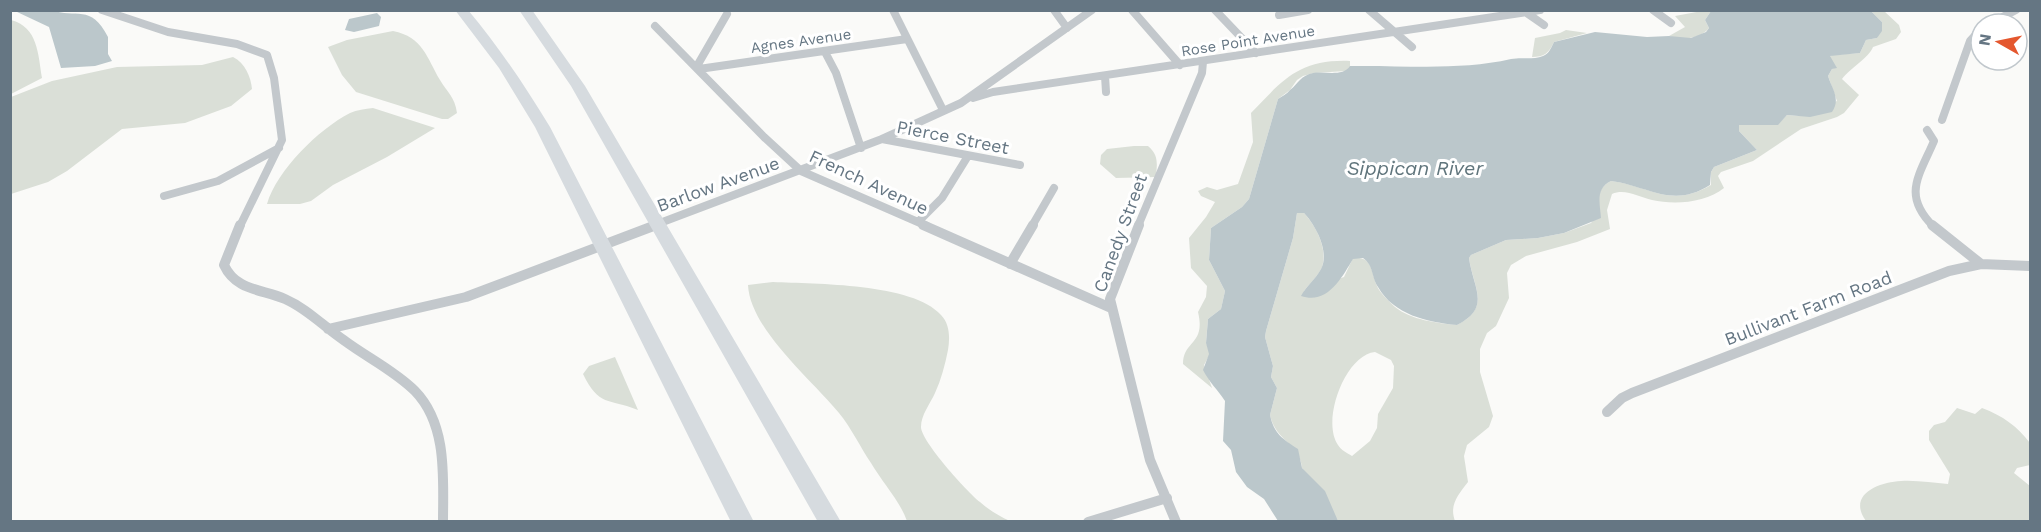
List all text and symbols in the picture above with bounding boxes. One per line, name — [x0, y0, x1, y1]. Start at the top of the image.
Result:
north arrow — [1969, 12, 2029, 72]
street label: Rose Point Avenue — [1180, 22, 1316, 60]
street label: Agnes Avenue — [750, 25, 852, 57]
text: N — [1974, 32, 1995, 47]
street label: Pierce Street — [895, 116, 1011, 158]
street label: French Avenue — [806, 145, 932, 219]
street label: Barlow Avenue — [654, 152, 782, 216]
water label: Sippican River — [1347, 156, 1485, 180]
street label: Canedy Street — [1089, 170, 1151, 295]
street label: Bullivant Farm Road — [1721, 266, 1895, 350]

